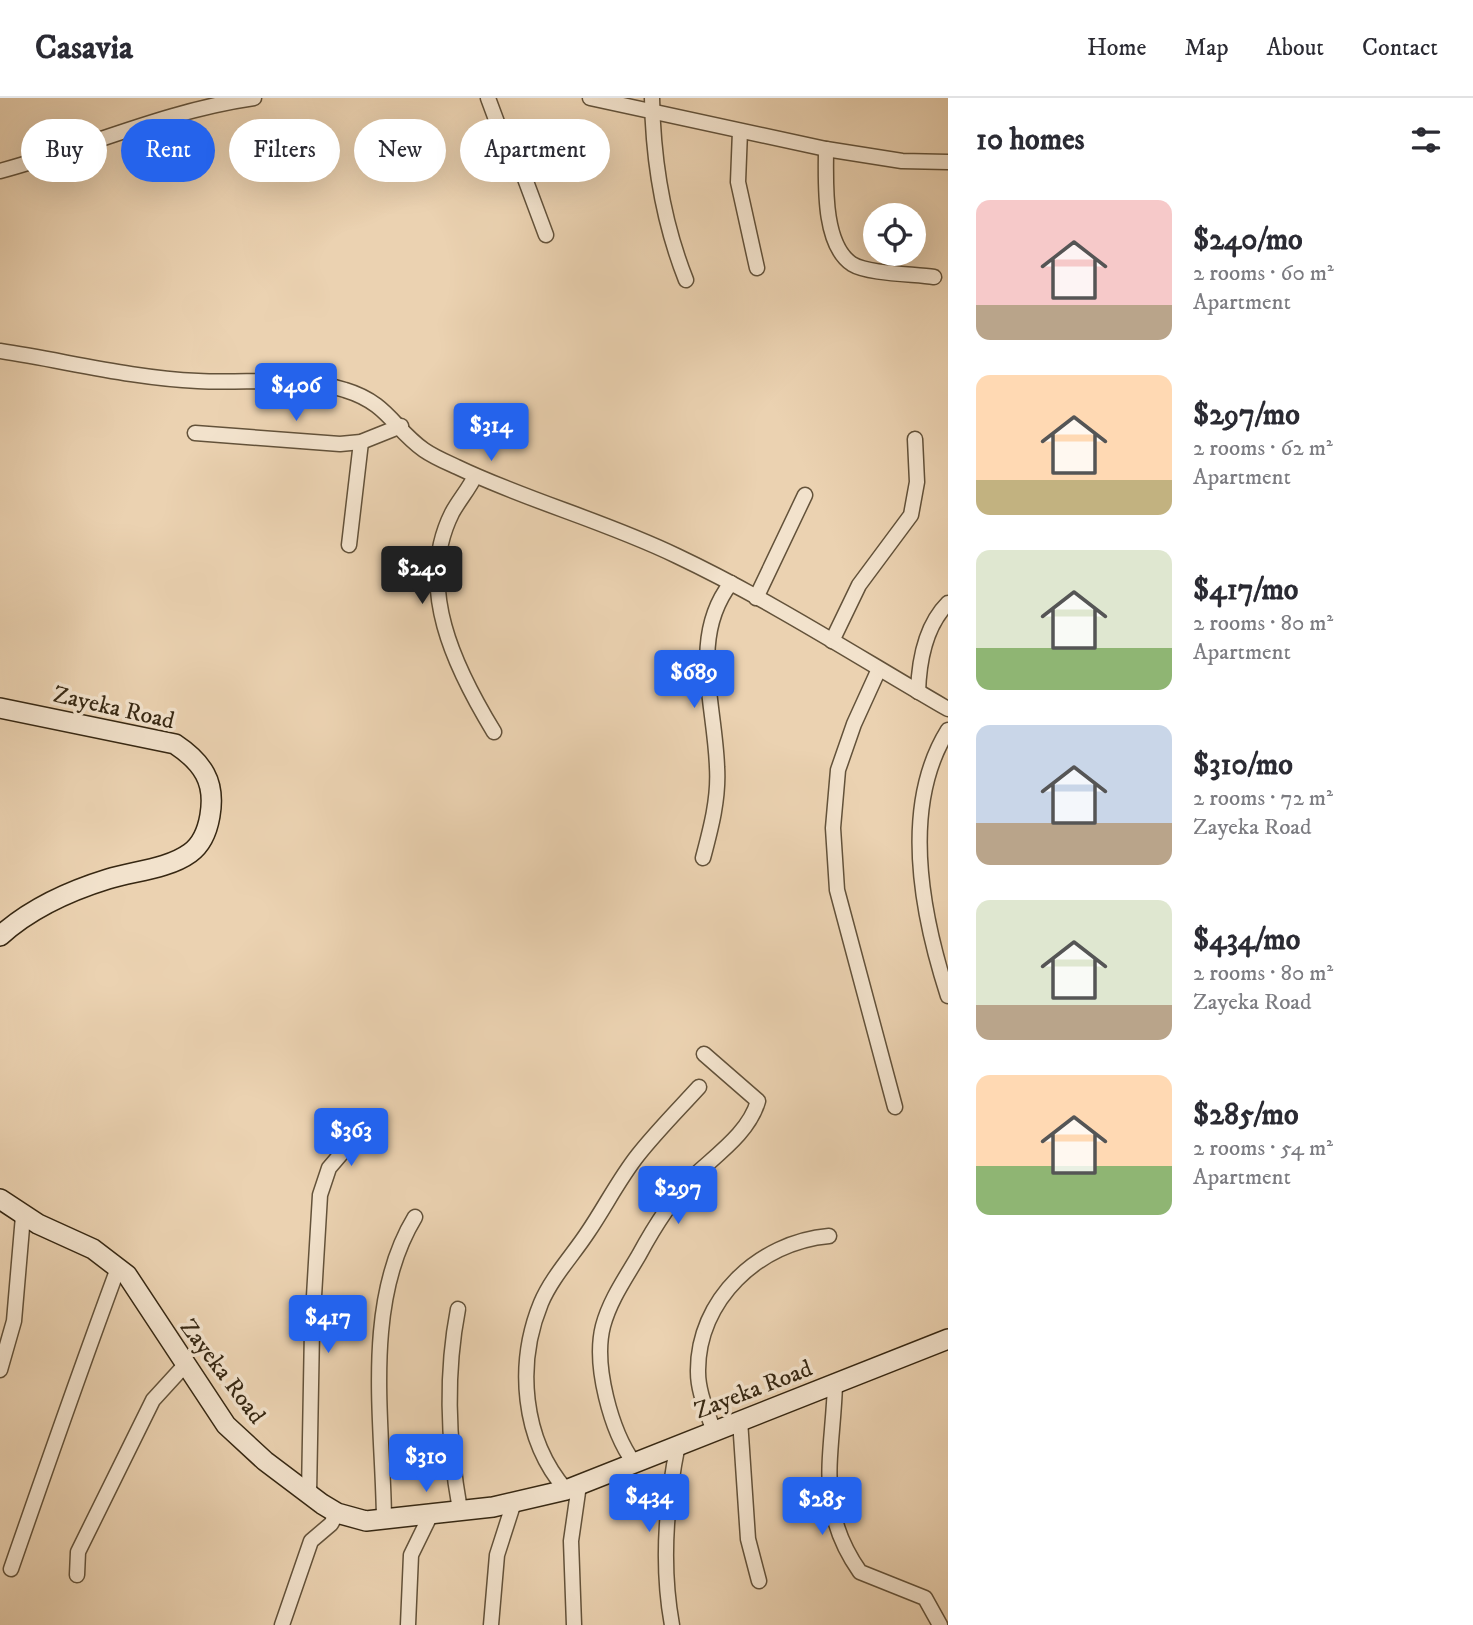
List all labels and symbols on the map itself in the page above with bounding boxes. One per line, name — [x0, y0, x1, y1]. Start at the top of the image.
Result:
pin: $406 — [255, 364, 337, 423]
pin: $314 — [450, 404, 532, 463]
pin: $240 — [381, 546, 463, 606]
pin: $689 — [653, 650, 735, 710]
street label: Zayeka Road — [50, 679, 177, 737]
pin: $363 — [310, 1108, 392, 1168]
pin: $297 — [637, 1166, 719, 1226]
pin: $417 — [287, 1296, 369, 1355]
street label: Zayeka Road — [173, 1313, 271, 1430]
street label: Zayeka Road — [690, 1354, 817, 1426]
pin: $310 — [385, 1434, 467, 1494]
pin: $434 — [608, 1474, 690, 1534]
pin: $285 — [781, 1478, 863, 1537]

